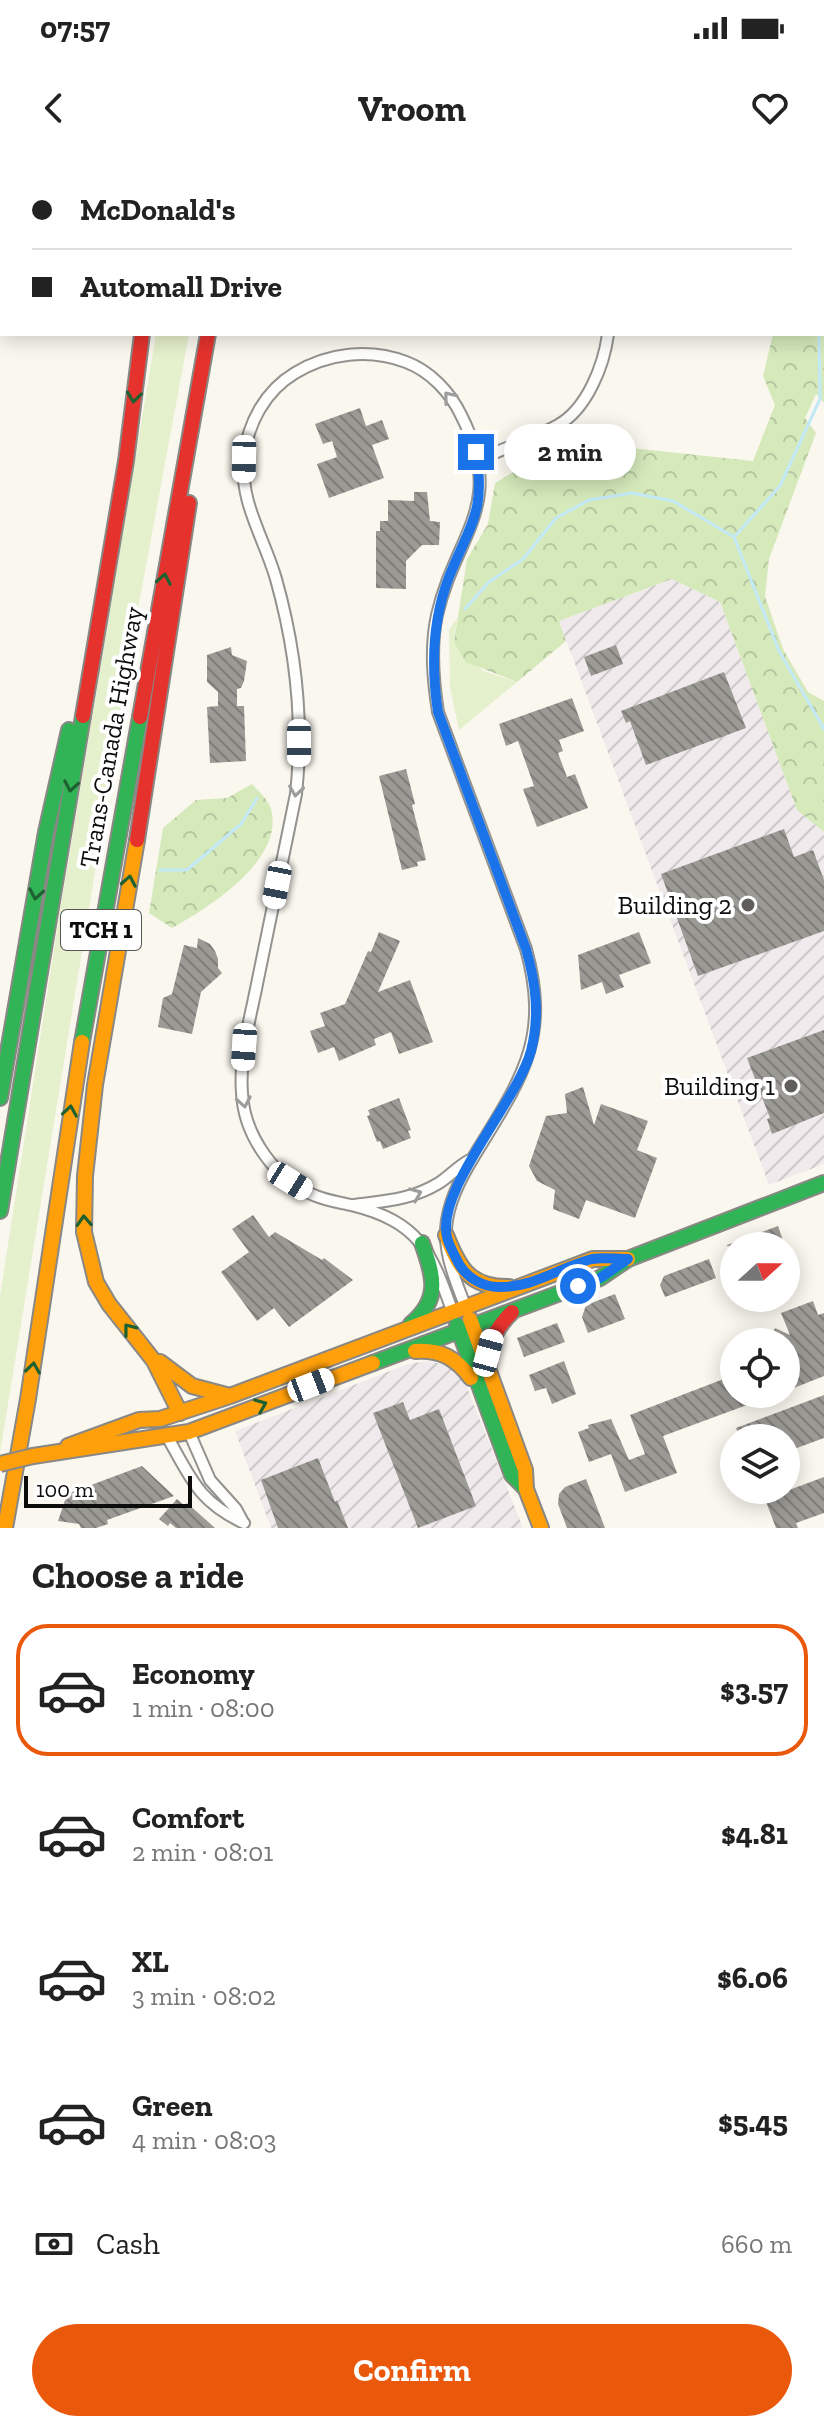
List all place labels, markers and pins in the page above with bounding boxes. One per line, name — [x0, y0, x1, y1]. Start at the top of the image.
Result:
place label: Building 2 — [618, 889, 732, 921]
marker: Building 2 — [739, 896, 757, 914]
place label: Building 1 — [664, 1070, 775, 1102]
marker: Building 1 — [782, 1077, 800, 1095]

